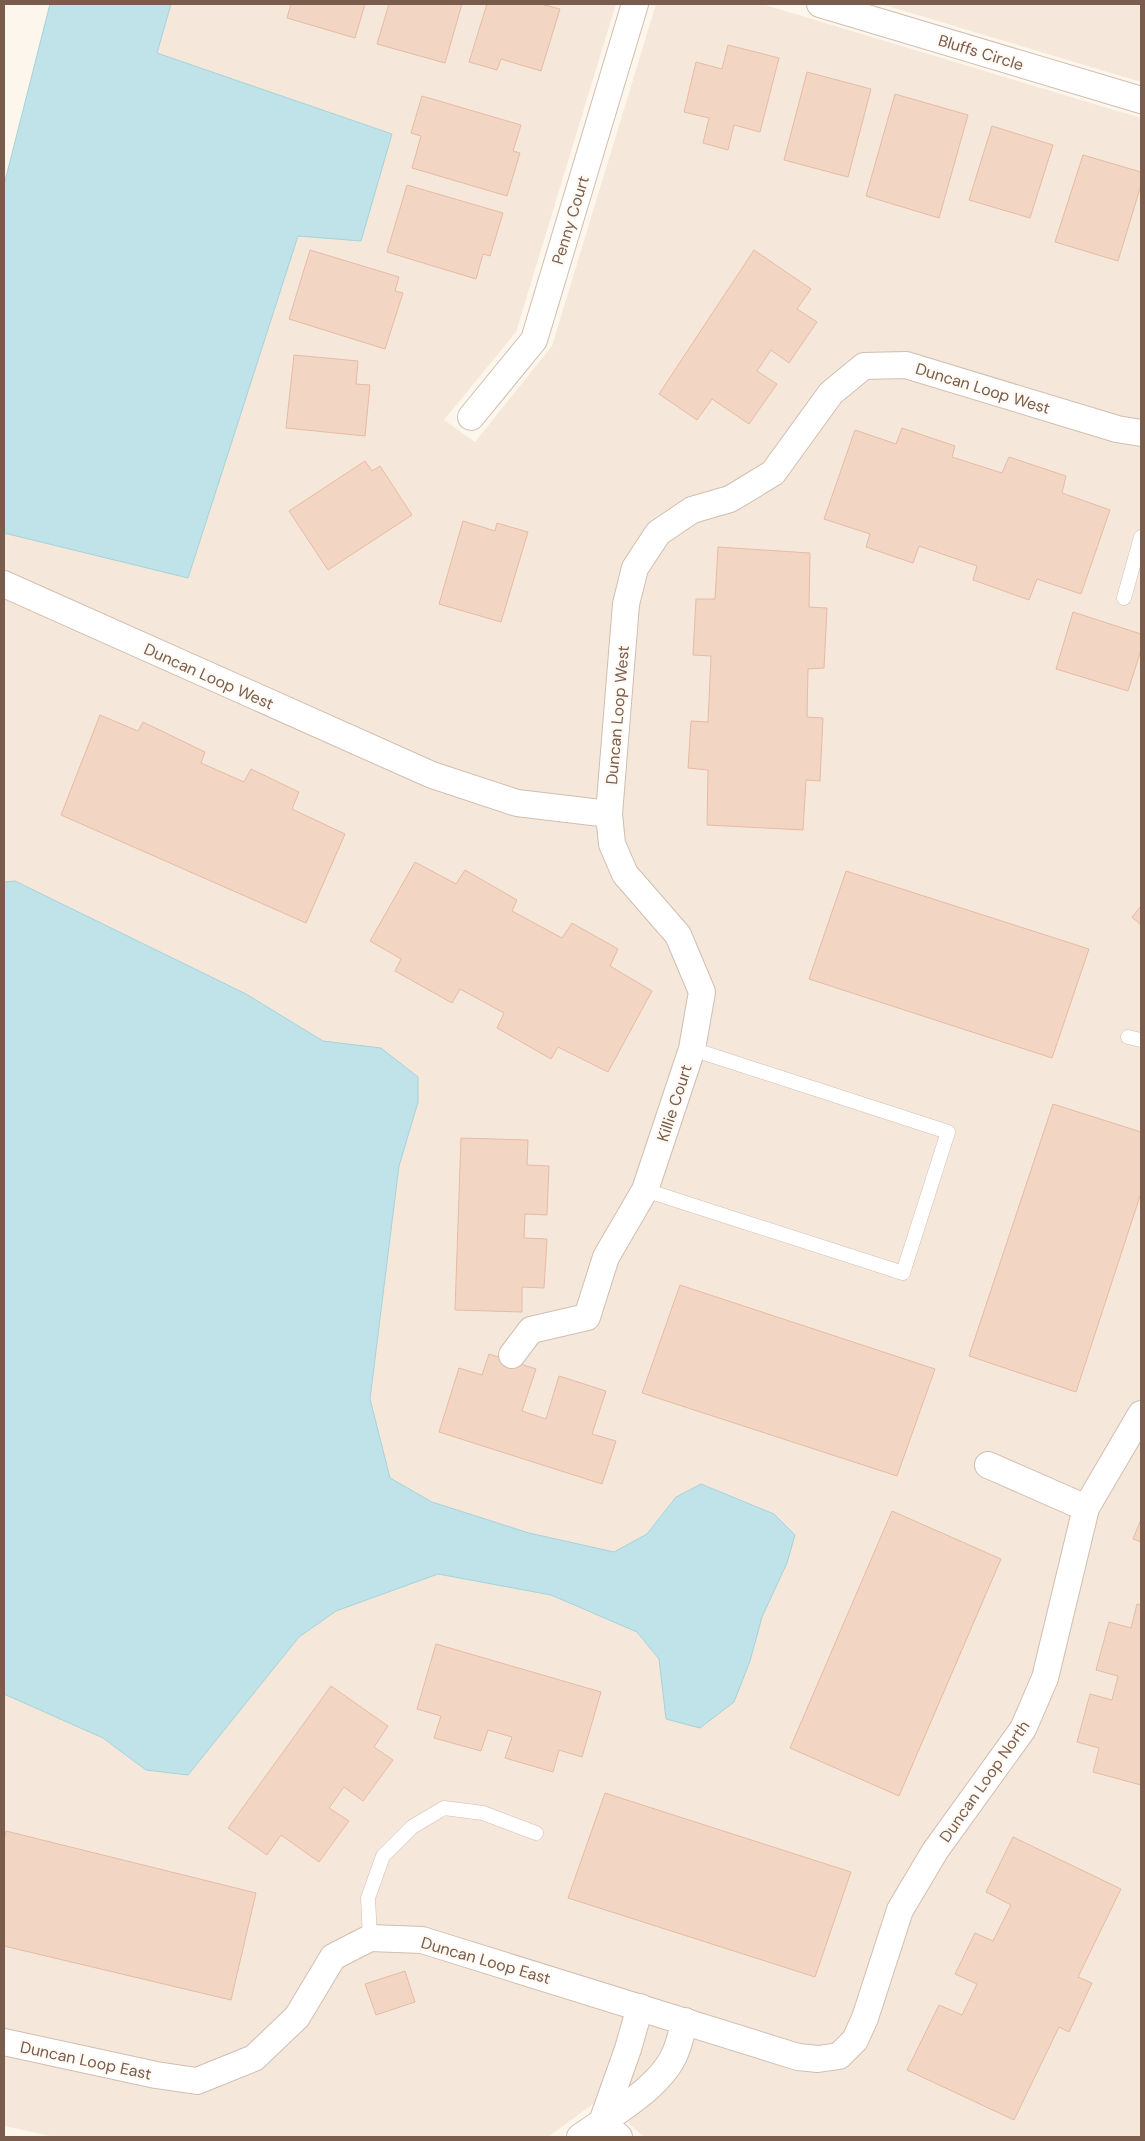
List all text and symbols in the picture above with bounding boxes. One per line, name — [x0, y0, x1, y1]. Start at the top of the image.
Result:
street label: Bluffs Circle — [936, 30, 1026, 75]
street label: Penny Court — [547, 173, 594, 267]
street label: Duncan Loop West — [913, 358, 1053, 419]
street label: Duncan Loop West — [141, 638, 277, 714]
street label: Duncan Loop West — [601, 645, 634, 786]
street label: Killie Court — [652, 1062, 697, 1144]
street label: Duncan Loop North — [935, 1716, 1034, 1846]
street label: Duncan Loop East — [419, 1932, 553, 1989]
street label: Duncan Loop East — [18, 2036, 153, 2085]

